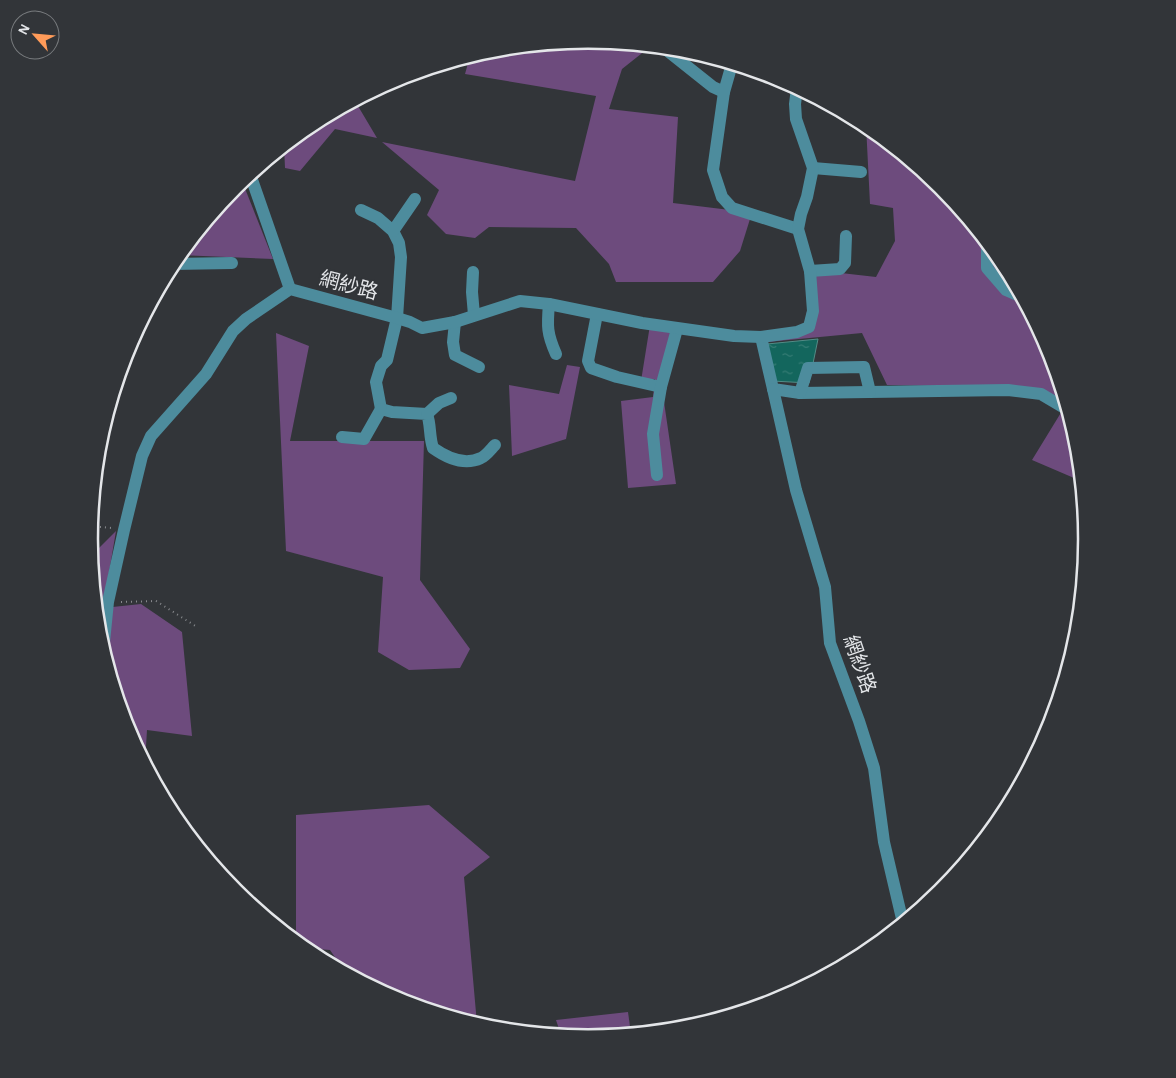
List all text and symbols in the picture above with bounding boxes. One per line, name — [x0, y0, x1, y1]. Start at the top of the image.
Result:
north arrow — [10, 10, 60, 60]
text: N — [16, 22, 33, 37]
street label: 網紗路 — [317, 267, 381, 303]
street label: 網紗路 — [840, 632, 880, 696]

